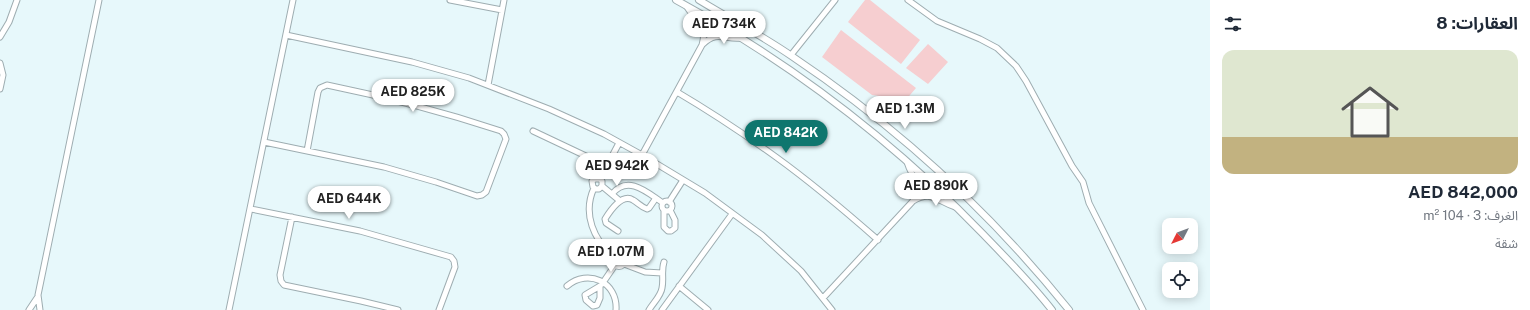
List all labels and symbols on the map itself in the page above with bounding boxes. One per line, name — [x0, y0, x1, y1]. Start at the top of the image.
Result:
pin: AED 734K — [683, 11, 765, 45]
pin: AED 825K — [372, 79, 454, 113]
pin: AED 1.3M — [864, 96, 946, 130]
pin: AED 842K — [745, 120, 827, 154]
pin: AED 942K — [576, 153, 658, 187]
pin: AED 890K — [895, 173, 977, 207]
pin: AED 644K — [308, 186, 390, 220]
north arrow — [1162, 218, 1198, 254]
pin: AED 1.07M — [565, 239, 657, 273]

